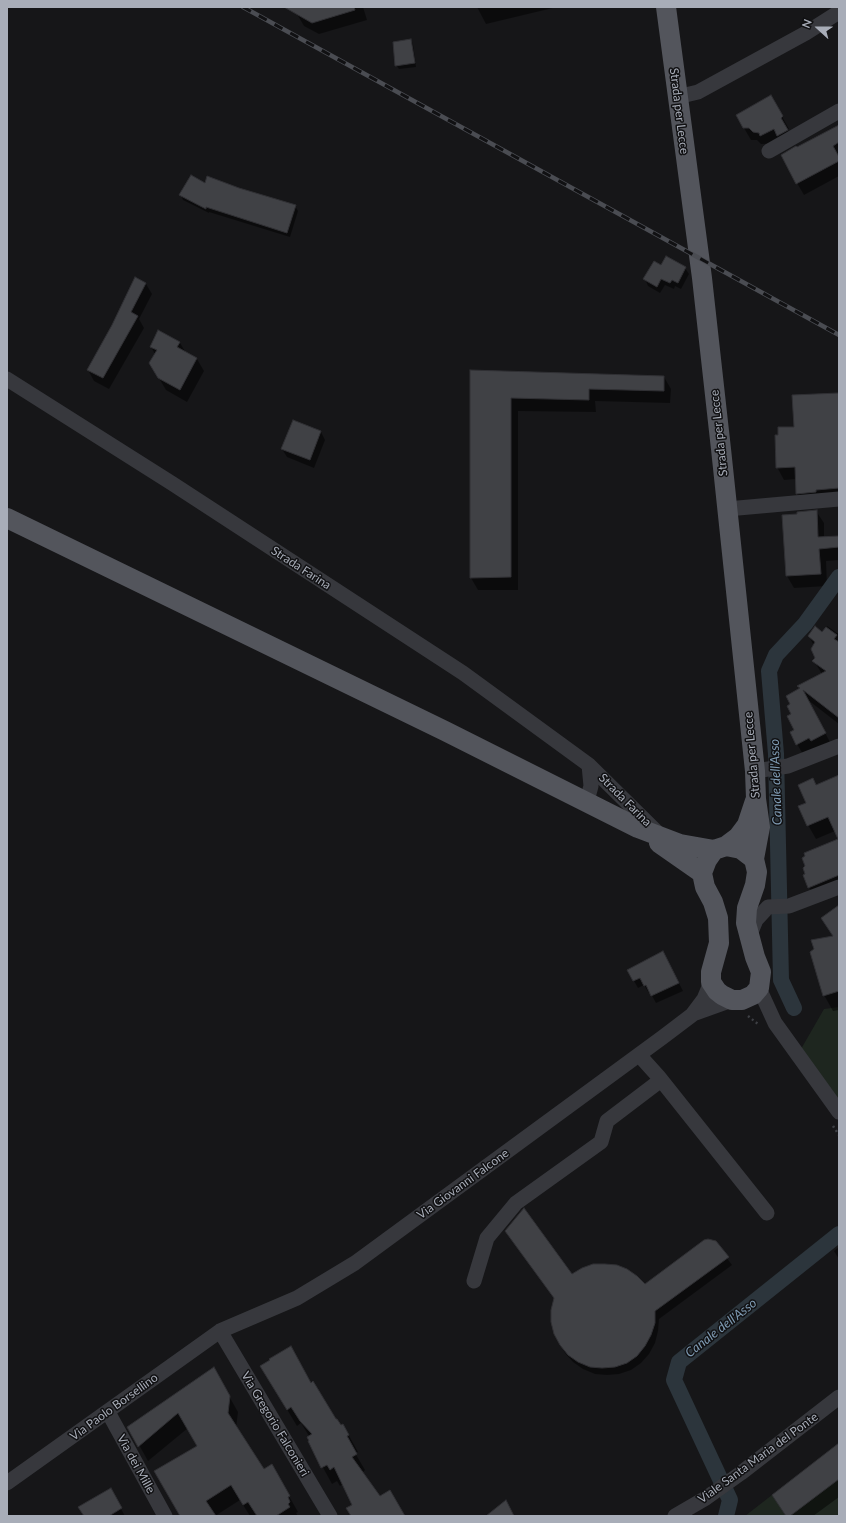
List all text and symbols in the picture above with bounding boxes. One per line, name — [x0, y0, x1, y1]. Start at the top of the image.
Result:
north arrow — [798, 8, 838, 48]
text: N — [799, 17, 814, 30]
street label: Strada per Lecce — [667, 67, 691, 155]
street label: Strada per Lecce — [707, 389, 731, 477]
street label: Strada Farina — [268, 543, 334, 593]
street label: Strada per Lecce — [741, 711, 763, 799]
water label: Canale dell'Asso — [767, 739, 785, 825]
street label: Strada Farina — [596, 771, 654, 829]
street label: Via Giovanni Falcone — [414, 1146, 512, 1222]
water label: Canale dell'Asso — [682, 1295, 760, 1361]
street label: Via Gregorio Falconieri — [238, 1369, 312, 1479]
street label: Via Paolo Borsellino — [67, 1370, 161, 1444]
street label: Viale Santa Maria del Ponte — [695, 1410, 821, 1506]
street label: Via dei Mille — [114, 1432, 158, 1496]

